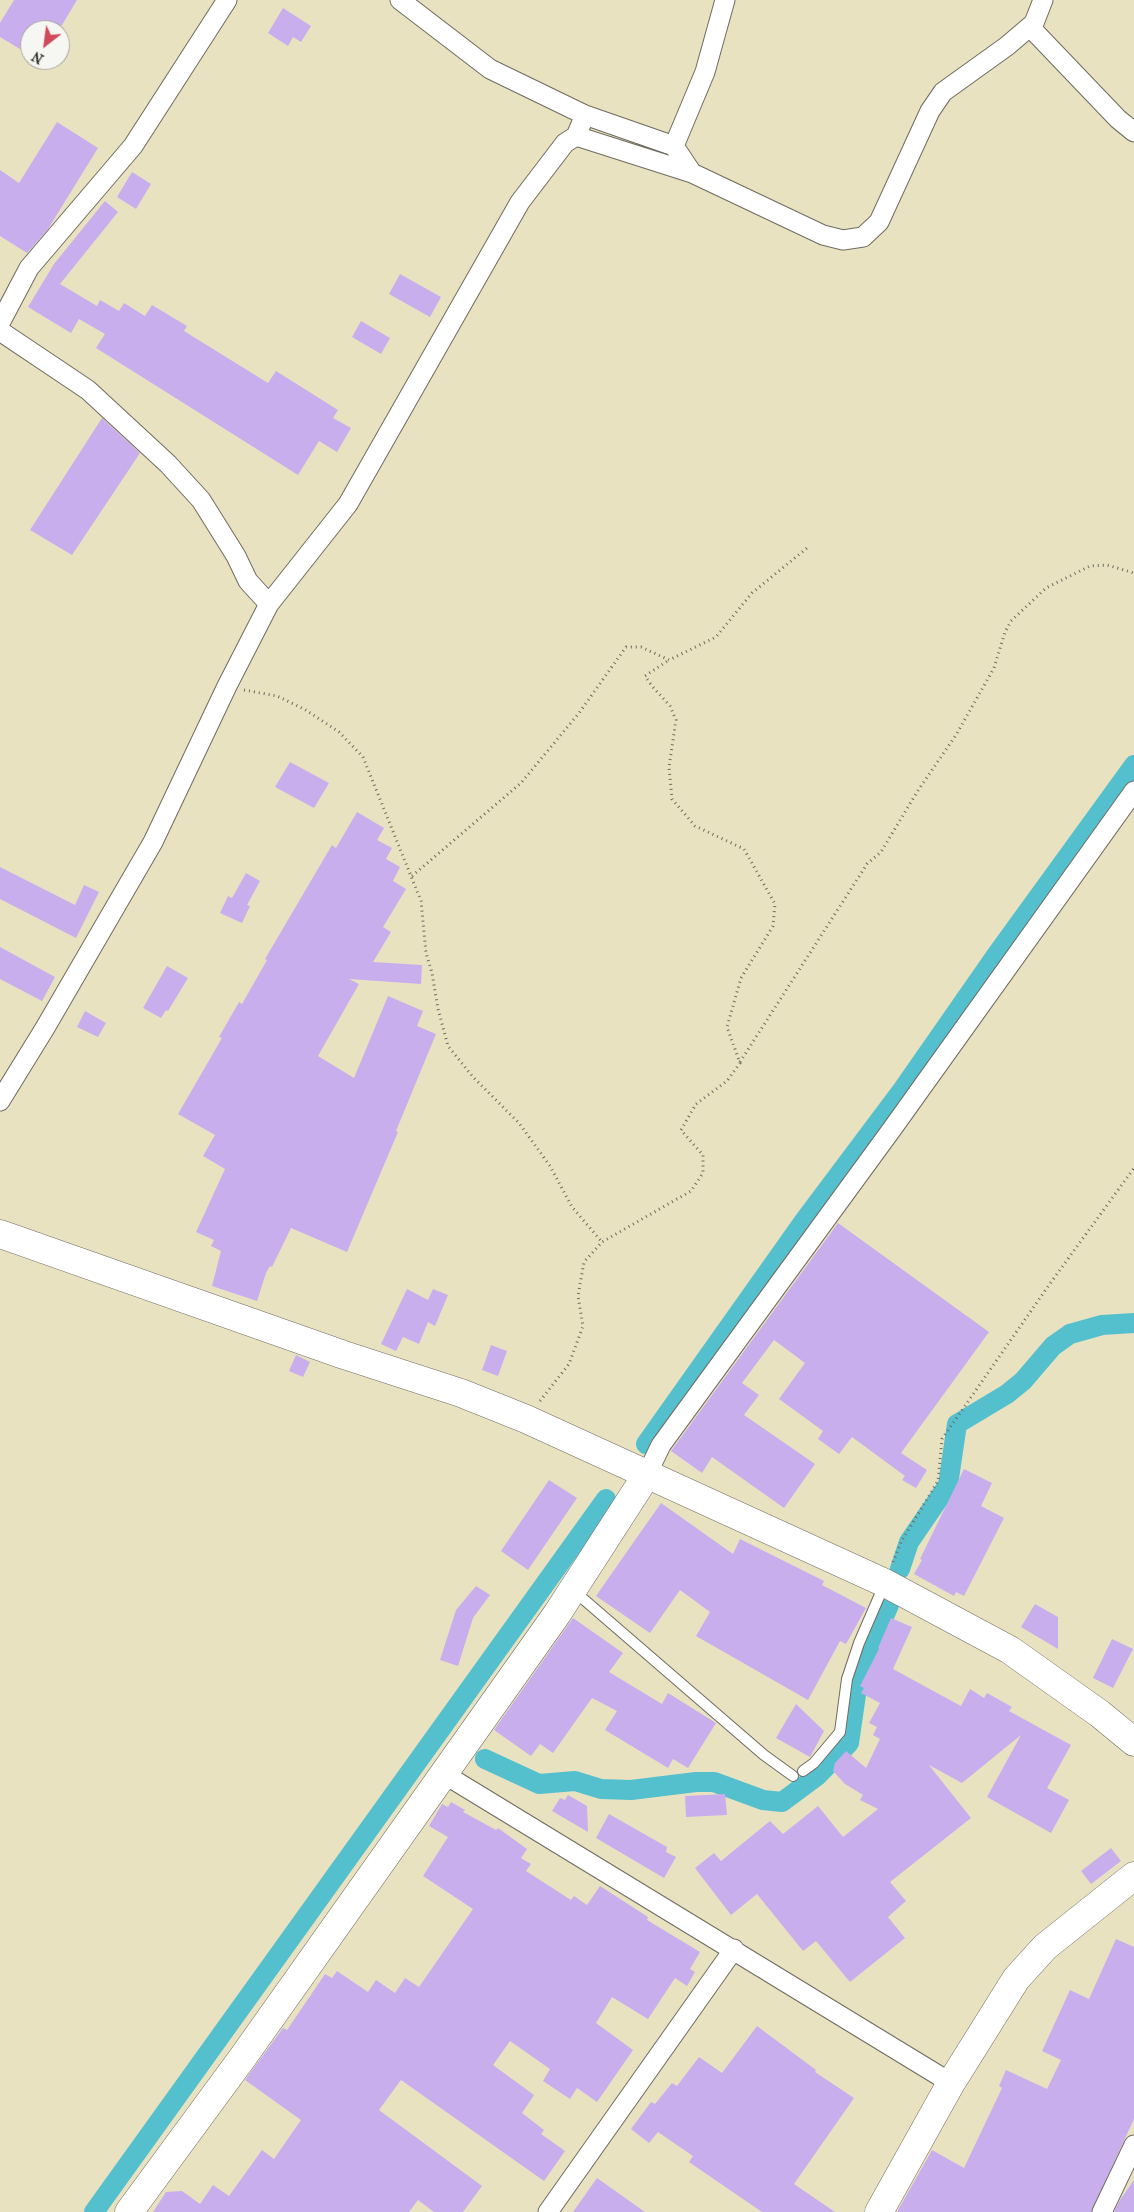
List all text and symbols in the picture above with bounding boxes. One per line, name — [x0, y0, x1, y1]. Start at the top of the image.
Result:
north arrow — [20, 20, 70, 70]
text: N — [29, 48, 47, 68]

